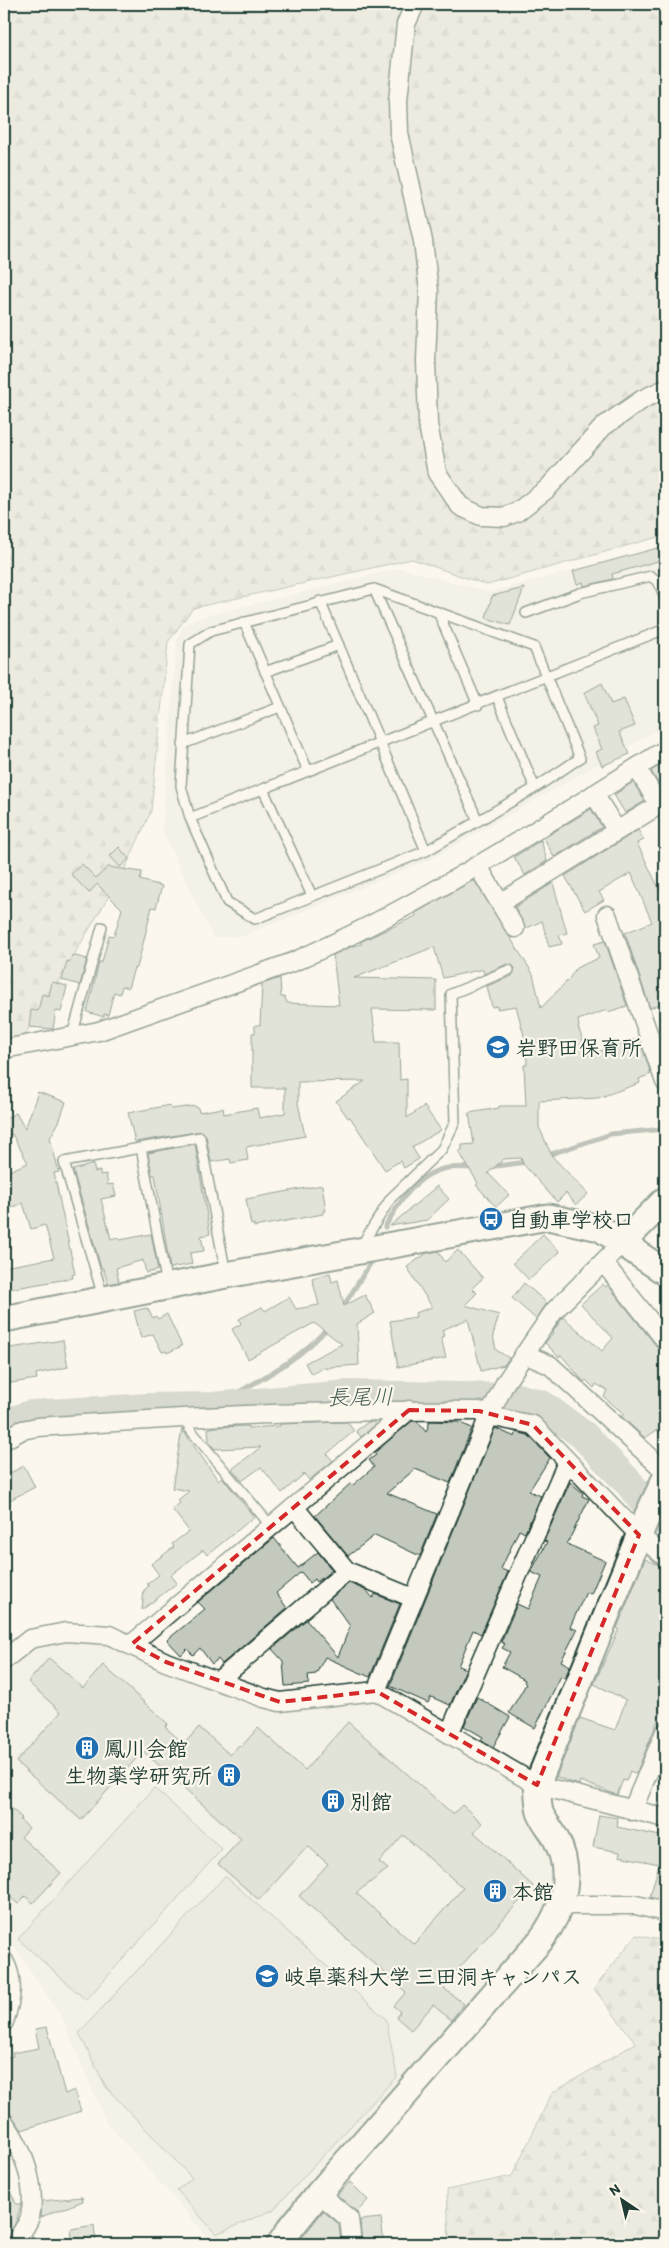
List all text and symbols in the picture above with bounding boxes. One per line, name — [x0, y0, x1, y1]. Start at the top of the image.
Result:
school or university icon: 岩野田保育所 — [485, 1034, 511, 1060]
place label: 岩野田保育所 — [516, 1035, 642, 1060]
bus stop icon: 自動車学校口 — [478, 1206, 504, 1232]
place label: 自動車学校口 — [508, 1207, 634, 1232]
water label: 長尾川 — [327, 1383, 393, 1411]
building icon: 鳳川会館 — [74, 1735, 100, 1761]
place label: 鳳川会館 — [104, 1736, 188, 1761]
building icon: 生物薬学研究所 — [216, 1762, 242, 1788]
place label: 生物薬学研究所 — [65, 1763, 212, 1788]
building icon: 別館 — [320, 1788, 346, 1814]
place label: 別館 — [350, 1789, 392, 1814]
building icon: 本館 — [482, 1878, 508, 1904]
place label: 本館 — [512, 1879, 554, 1904]
school or university icon: 岐阜薬科大学 三田洞キャンパス — [254, 1963, 280, 1989]
place label: 岐阜薬科大学 三田洞キャンパス — [284, 1964, 582, 1989]
north arrow — [596, 2176, 646, 2226]
text: N — [606, 2180, 624, 2199]

